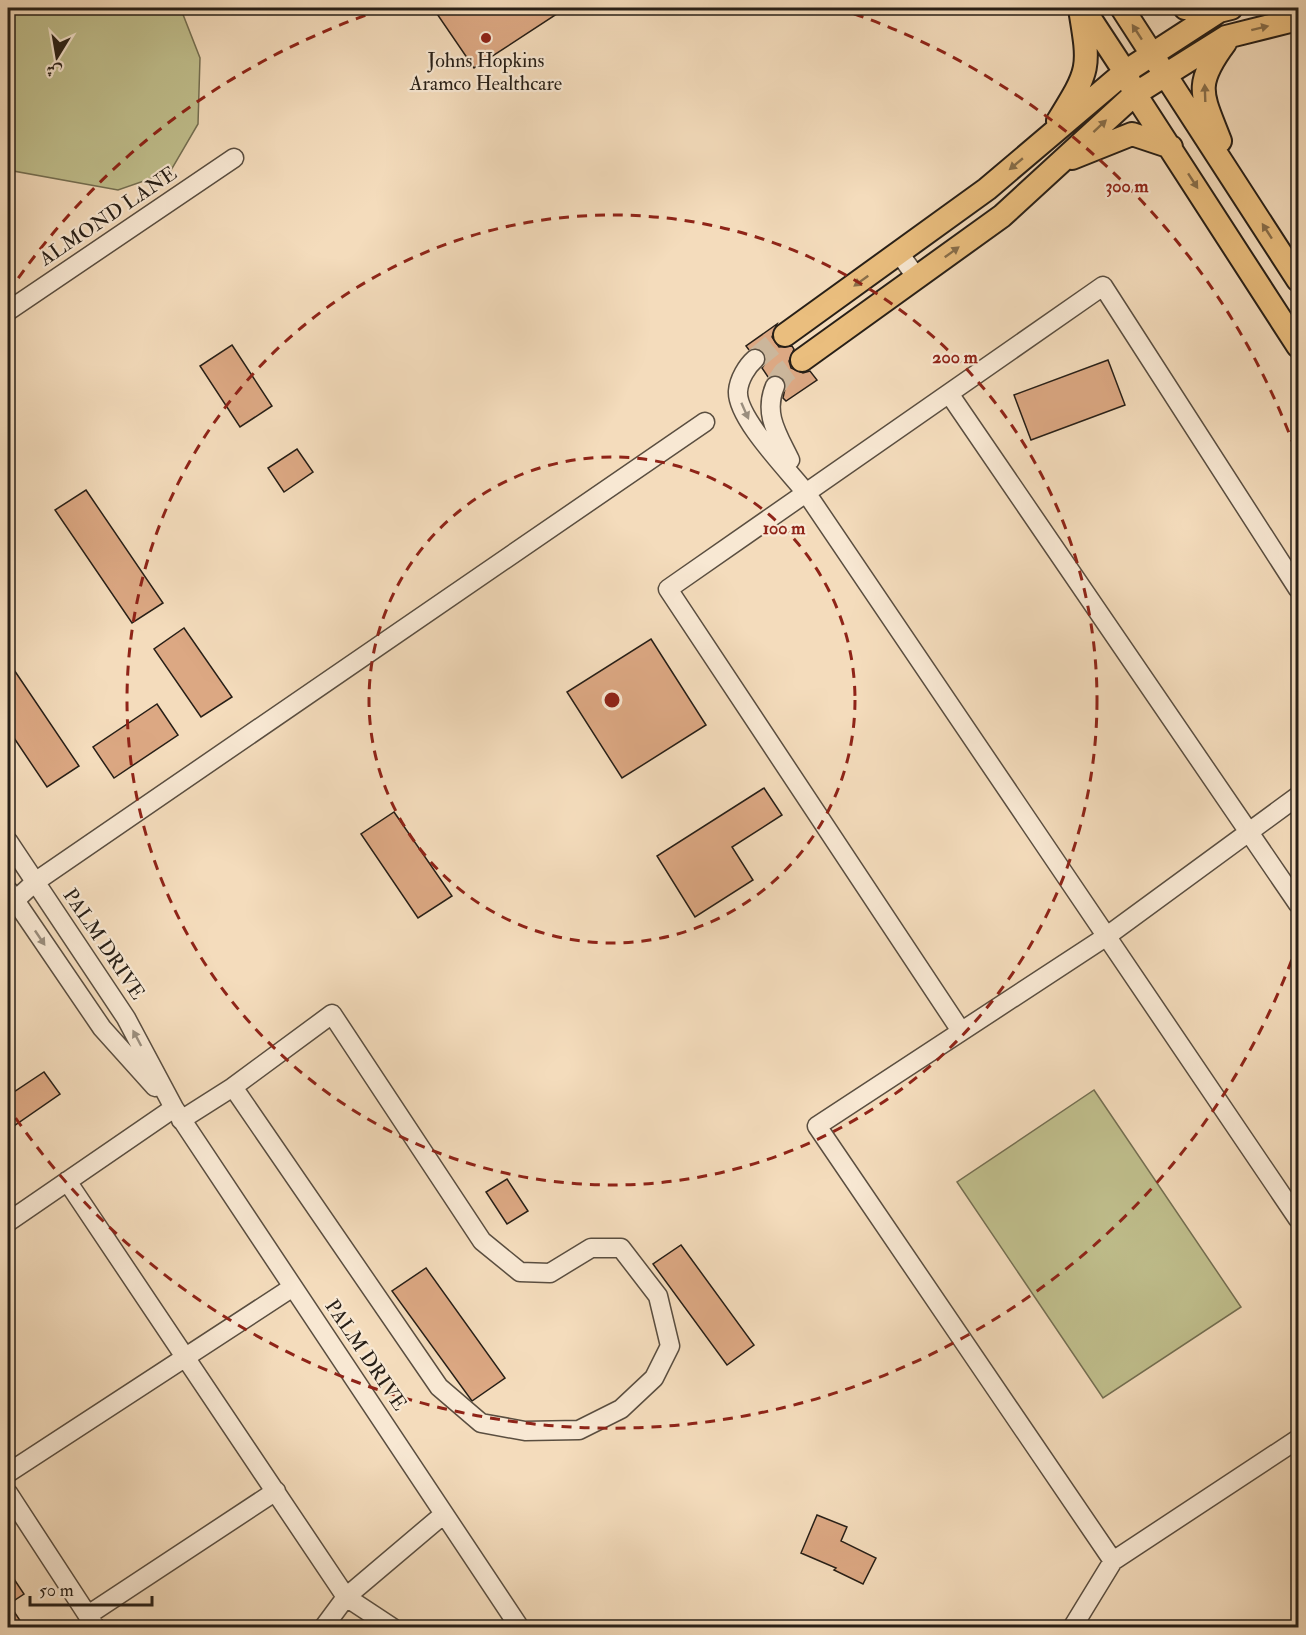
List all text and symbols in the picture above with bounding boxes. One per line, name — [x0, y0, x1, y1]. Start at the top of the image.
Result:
one-way arrow — [1251, 23, 1269, 33]
one-way arrow — [1132, 24, 1143, 40]
north arrow — [27, 27, 87, 87]
marker: Johns Hopkins Aramco Healthcare — [479, 31, 493, 45]
place label: Johns Hopkins Aramco Healthcare — [409, 48, 562, 96]
text: ش — [45, 59, 64, 82]
one-way arrow — [1200, 83, 1209, 102]
one-way arrow — [1092, 120, 1107, 133]
one-way arrow — [1009, 157, 1024, 170]
street label: ALMOND LANE — [34, 161, 182, 272]
one-way arrow — [1187, 173, 1198, 189]
text: 300 m — [1105, 175, 1150, 198]
one-way arrow — [1261, 222, 1272, 239]
one-way arrow — [943, 246, 959, 258]
one-way arrow — [853, 275, 868, 287]
text: 200 m — [932, 346, 979, 369]
one-way arrow — [740, 402, 750, 420]
text: 100 m — [763, 517, 806, 540]
centre of rings — [602, 690, 622, 710]
street label: PALM DRIVE — [58, 884, 150, 1004]
one-way arrow — [35, 930, 46, 947]
one-way arrow — [132, 1029, 142, 1046]
street label: PALM DRIVE — [320, 1295, 412, 1415]
scale bar — [30, 1569, 152, 1607]
text: 50 m — [39, 1579, 74, 1602]

